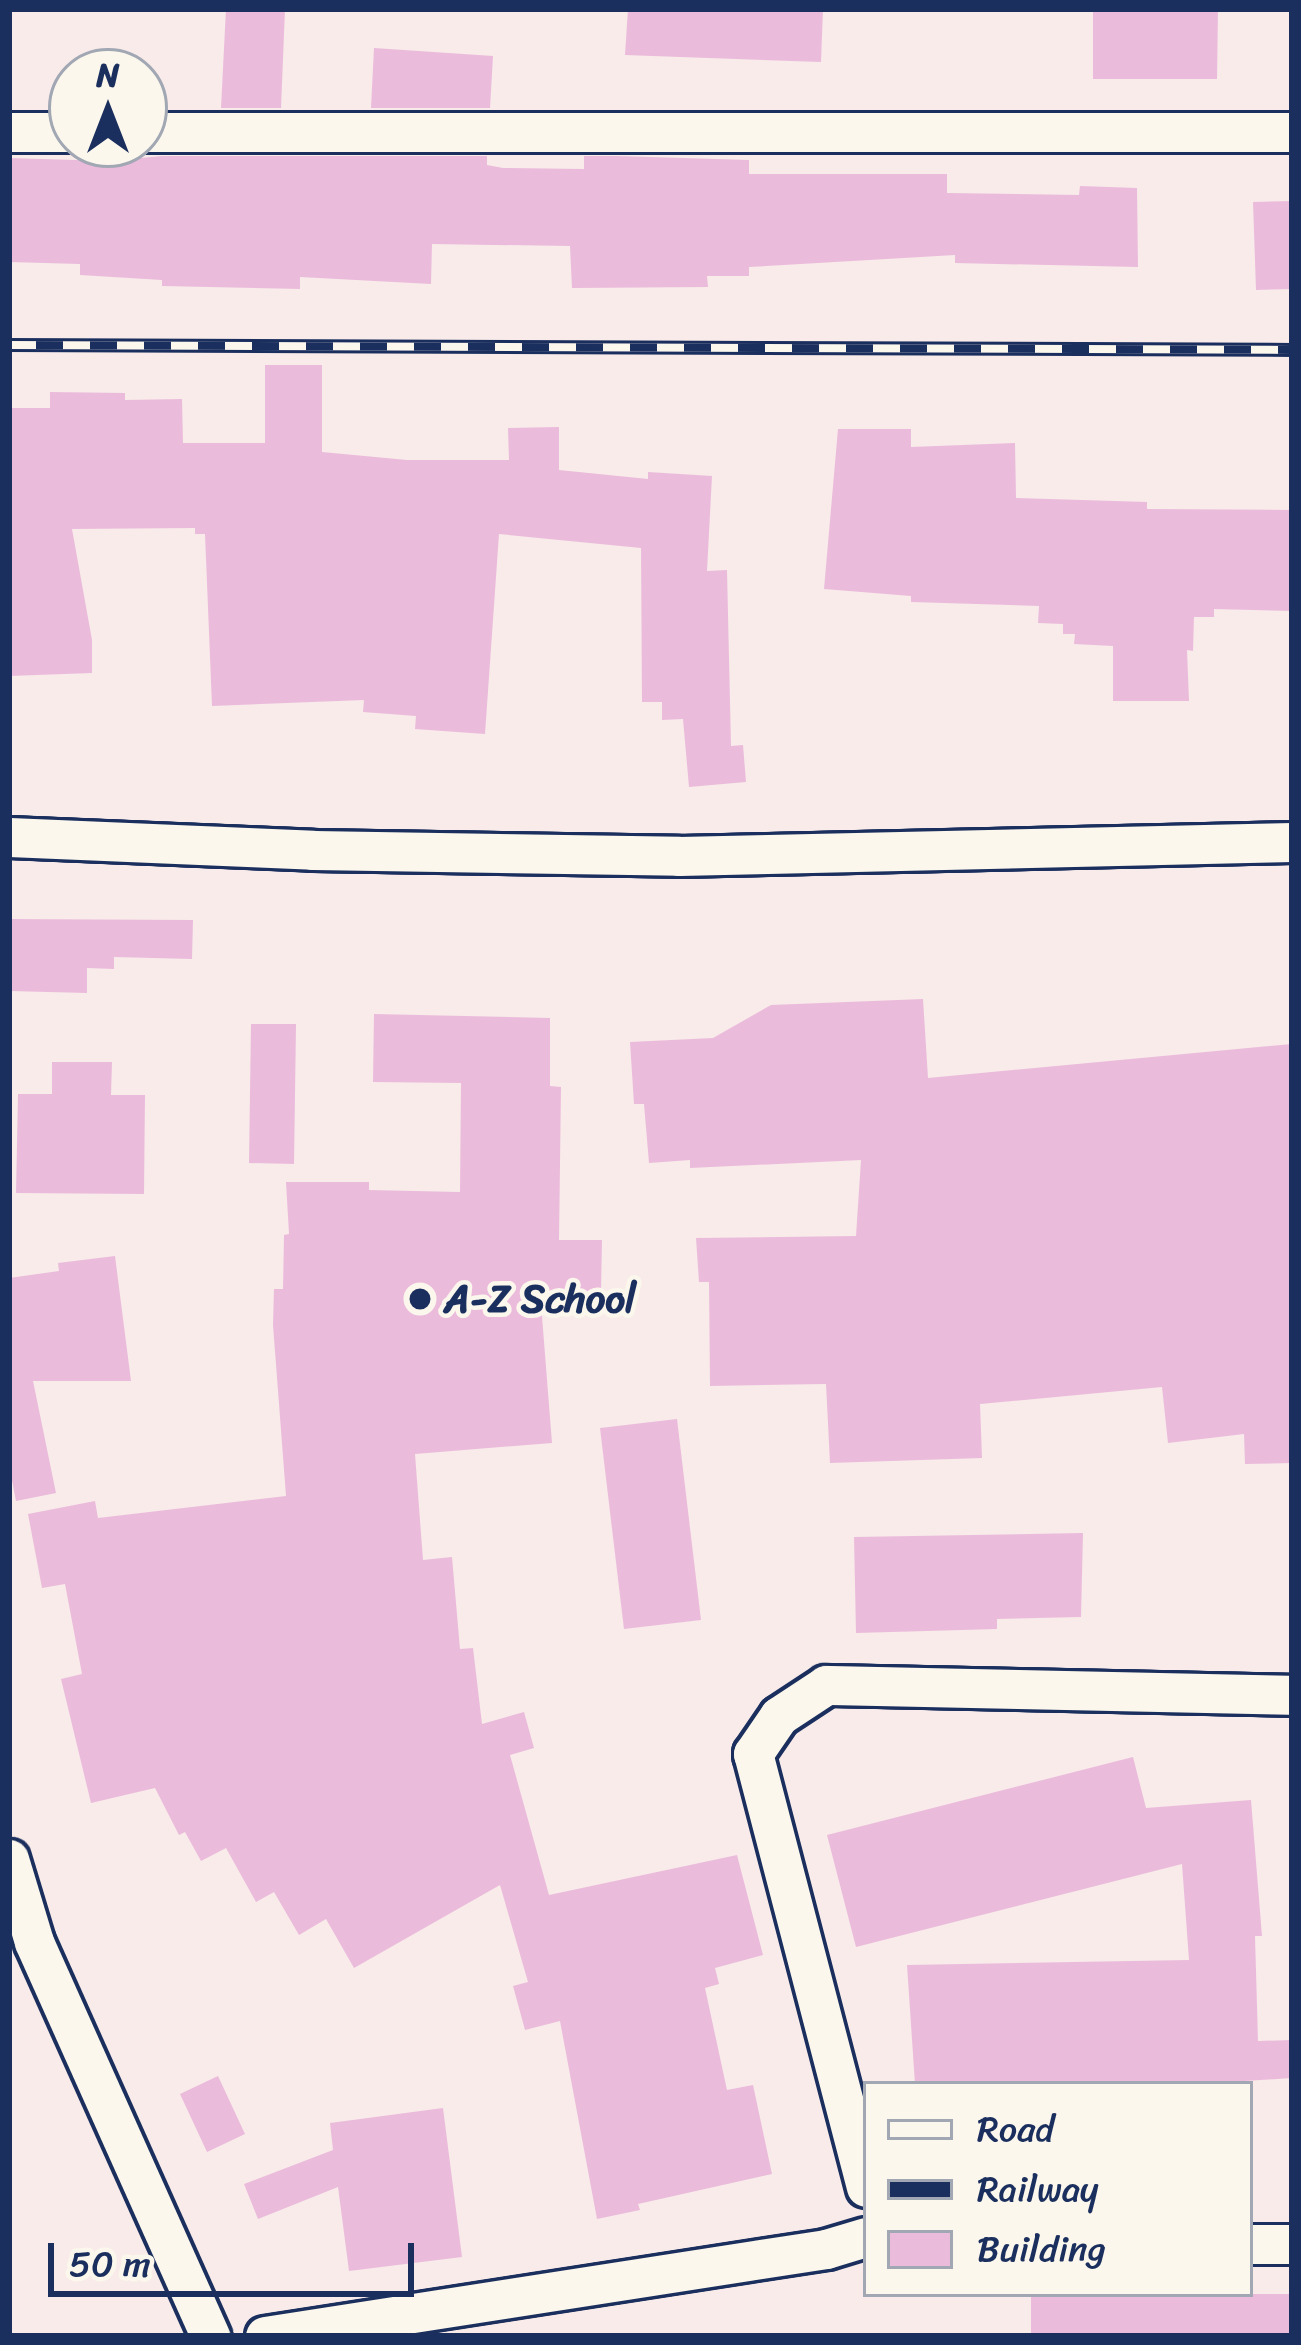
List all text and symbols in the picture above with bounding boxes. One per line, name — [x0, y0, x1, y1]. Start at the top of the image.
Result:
text: N — [97, 46, 119, 104]
north arrow — [48, 48, 168, 168]
place label: A-Z School — [444, 1276, 636, 1322]
marker: A-Z School — [407, 1286, 433, 1312]
legend — [863, 2081, 1253, 2297]
text: Road — [977, 2097, 1054, 2161]
text: Railway — [977, 2157, 1099, 2221]
text: Building — [977, 2217, 1106, 2281]
scale bar — [54, 2219, 420, 2293]
text: 50 m — [69, 2232, 151, 2296]

